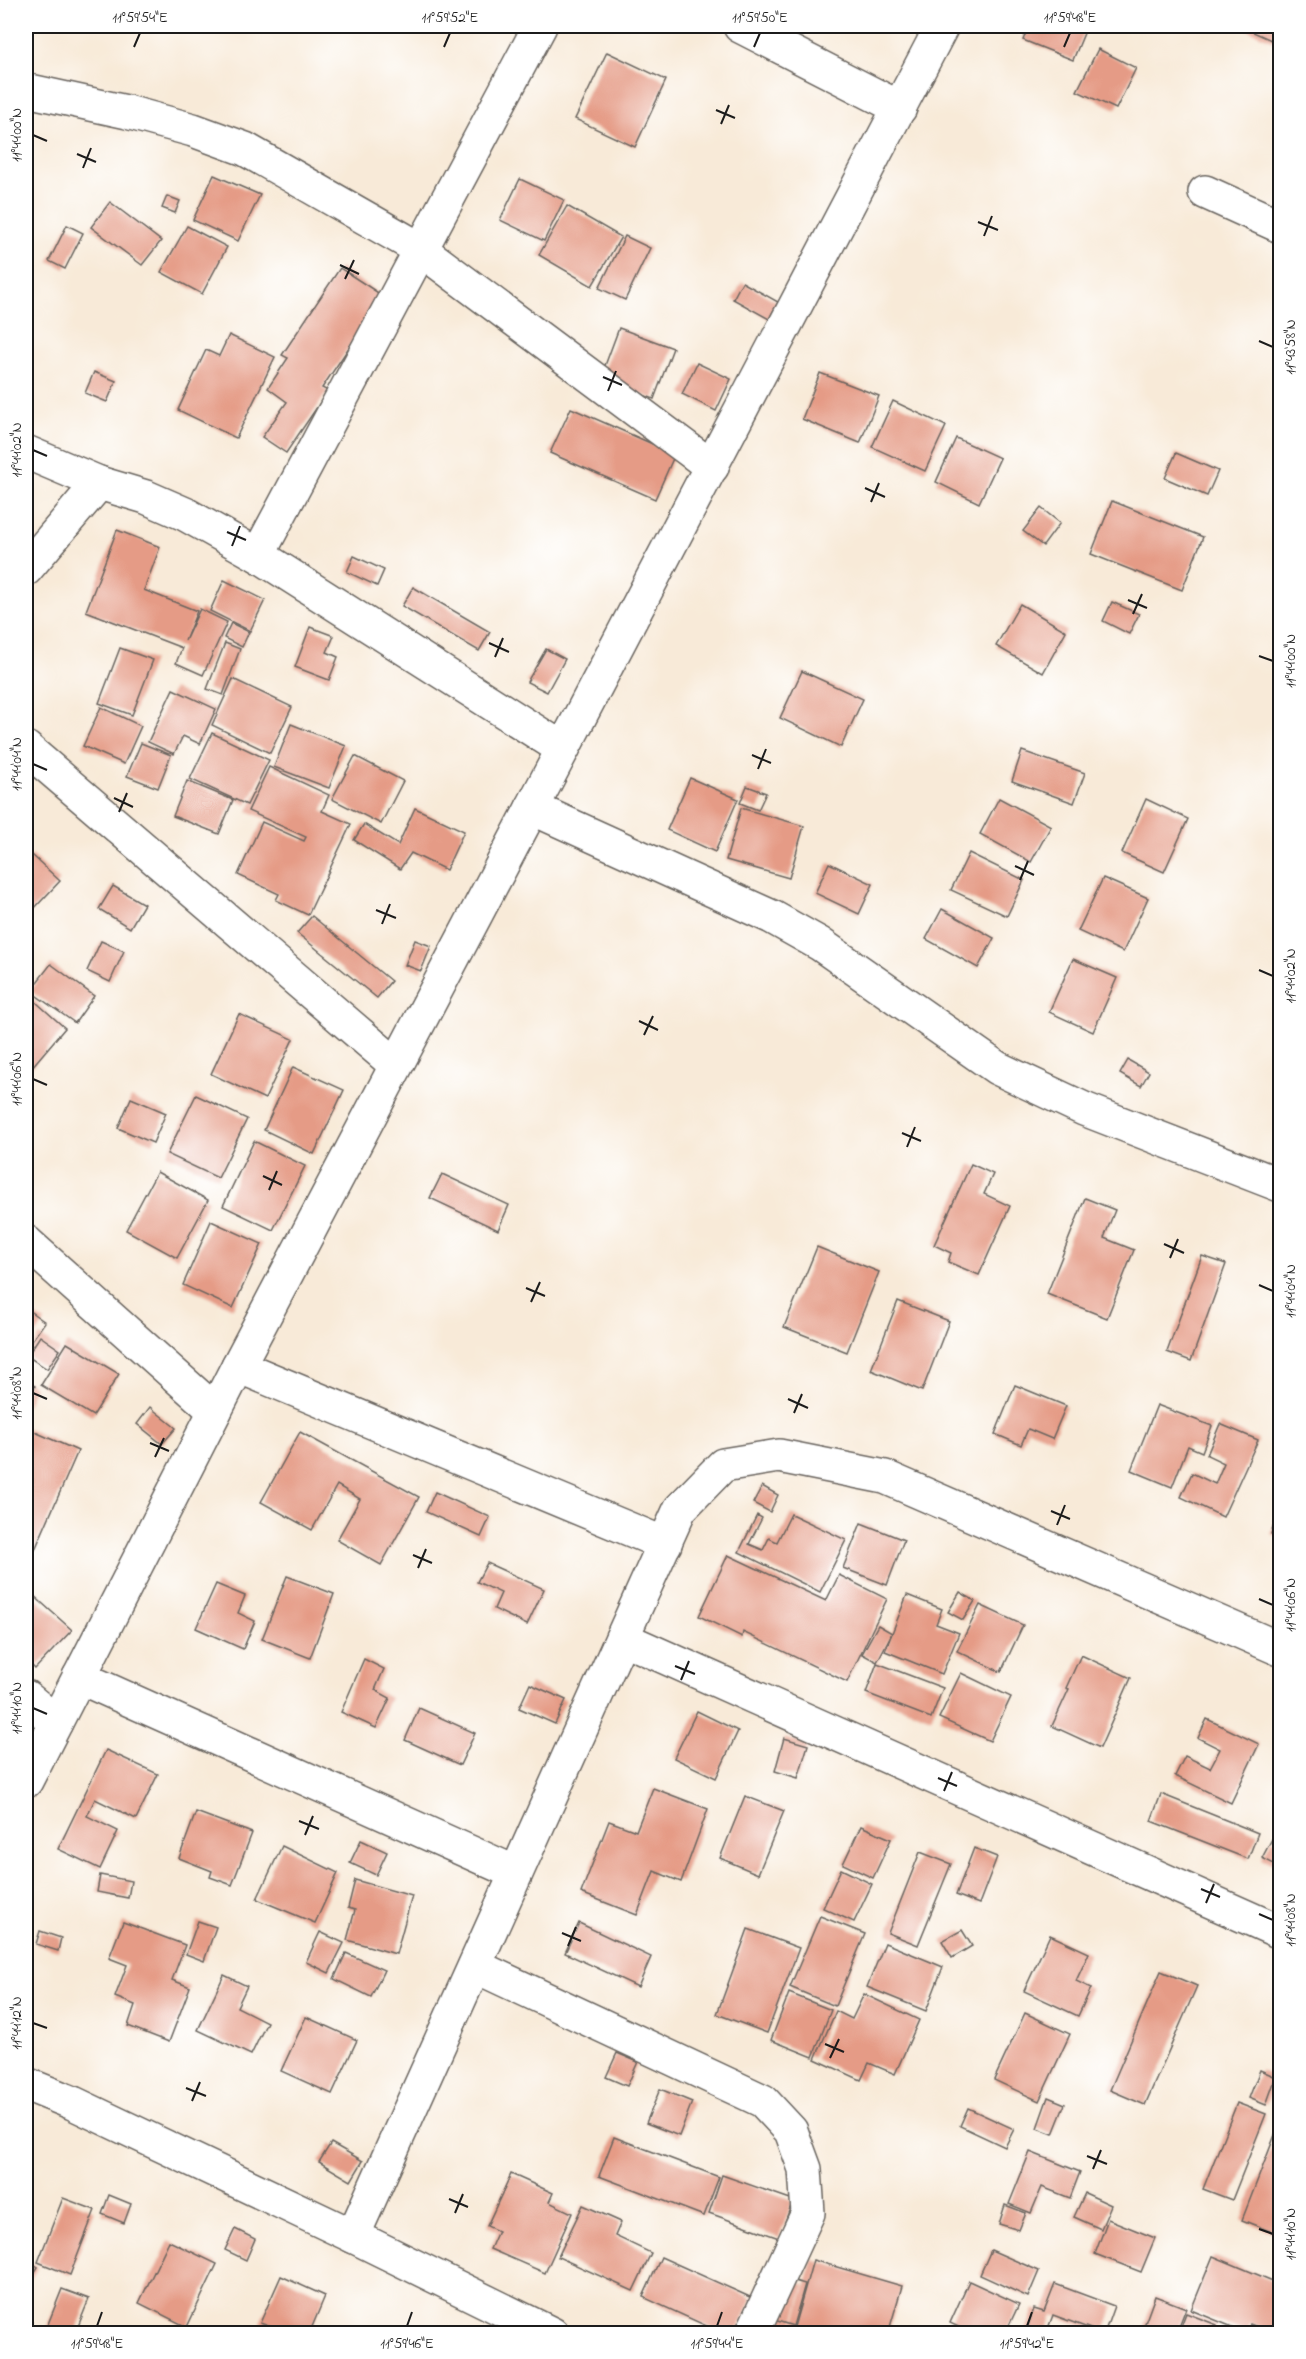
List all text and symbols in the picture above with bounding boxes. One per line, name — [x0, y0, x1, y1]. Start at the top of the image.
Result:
text: 11°59'54"E — [112, 7, 168, 29]
text: 11°59'52"E — [422, 7, 478, 29]
text: 11°59'50"E — [732, 7, 788, 29]
text: 11°59'48"E — [1044, 7, 1096, 29]
text: 11°44'00"N — [6, 108, 28, 162]
text: 11°43'58"N — [1280, 319, 1302, 375]
text: 11°44'02"N — [6, 422, 28, 478]
text: 11°44'00"N — [1280, 634, 1302, 688]
text: 11°44'04"N — [6, 737, 28, 791]
text: 11°44'02"N — [1280, 948, 1302, 1004]
text: 11°44'06"N — [6, 1052, 28, 1106]
text: 11°44'04"N — [1280, 1264, 1302, 1318]
text: 11°44'08"N — [6, 1366, 28, 1420]
text: 11°44'06"N — [1280, 1578, 1302, 1632]
text: 11°44'10"N — [6, 1682, 28, 1734]
text: 11°44'08"N — [1280, 1893, 1302, 1947]
text: 11°44'12"N — [6, 1996, 28, 2050]
text: 11°44'10"N — [1280, 2208, 1302, 2260]
text: 11°59'48"E — [71, 2333, 123, 2355]
text: 11°59'46"E — [380, 2333, 434, 2355]
text: 11°59'44"E — [690, 2333, 744, 2355]
text: 11°59'42"E — [1000, 2333, 1054, 2355]

